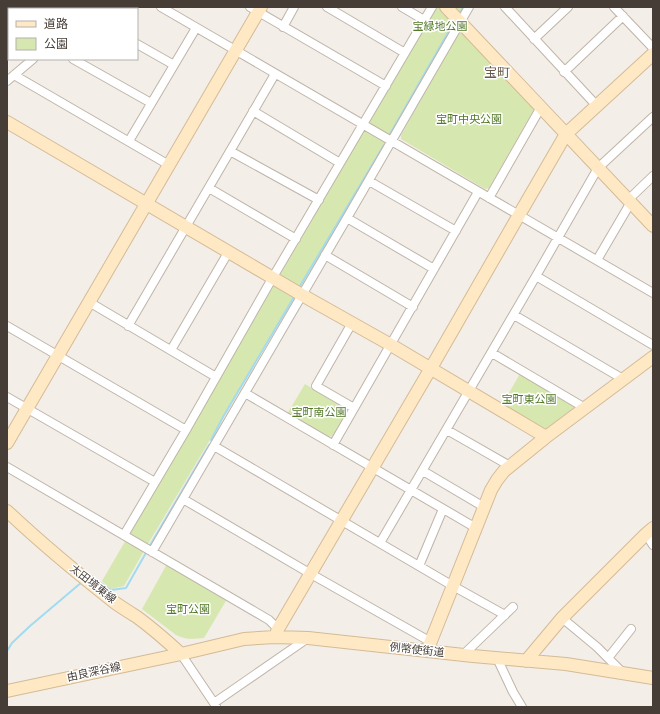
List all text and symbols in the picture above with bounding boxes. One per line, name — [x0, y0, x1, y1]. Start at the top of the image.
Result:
legend — [8, 8, 138, 60]
text: 道路 — [44, 17, 68, 31]
park label: 宝緑地公園 — [413, 20, 468, 33]
text: 公園 — [44, 37, 68, 51]
district label: 宝町 — [484, 65, 510, 80]
park label: 宝町中央公園 — [436, 113, 502, 126]
park label: 宝町東公園 — [502, 393, 557, 406]
park label: 宝町南公園 — [292, 406, 347, 419]
street label: 太田境東線 — [67, 562, 119, 606]
park label: 宝町公園 — [166, 603, 210, 616]
street label: 例幣使街道 — [389, 641, 445, 659]
street label: 由良深谷線 — [66, 660, 122, 684]

